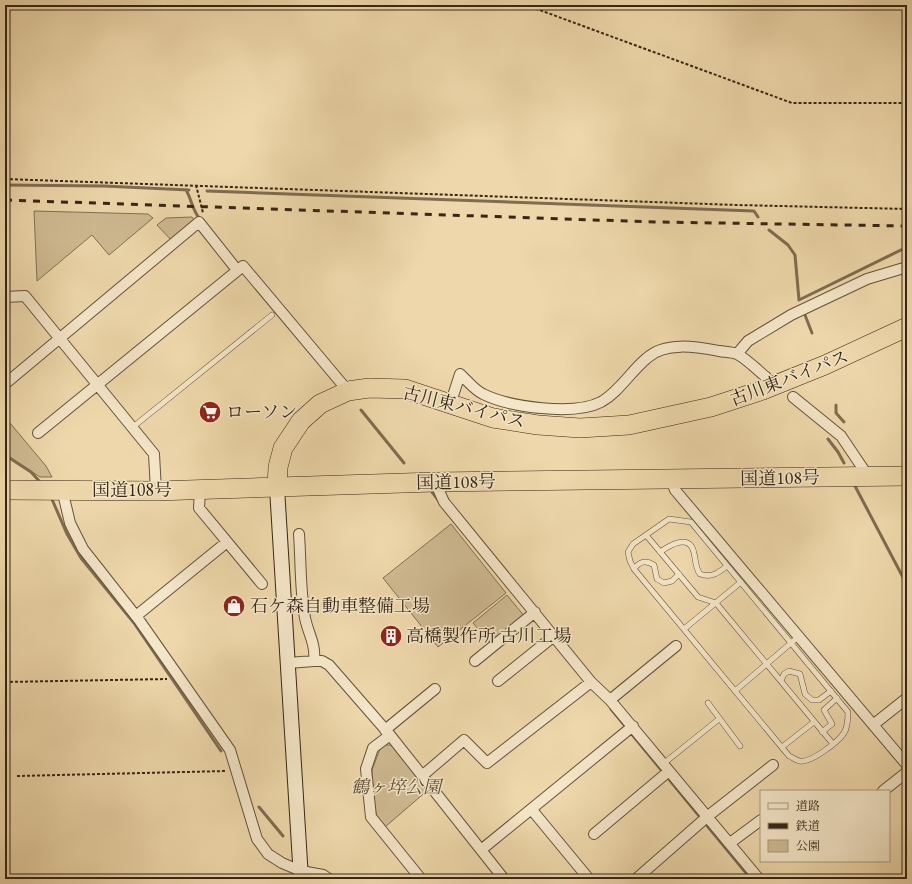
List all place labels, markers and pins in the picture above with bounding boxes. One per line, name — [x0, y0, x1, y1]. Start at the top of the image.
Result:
supermarket icon: ローソン — [197, 399, 223, 425]
place label: ローソン — [226, 400, 297, 423]
shop icon: 石ケ森自動車整備工場 — [221, 593, 247, 619]
place label: 石ケ森自動車整備工場 — [250, 594, 430, 617]
building icon: 高橋製作所 古川工場 — [378, 623, 404, 649]
place label: 高橋製作所 古川工場 — [406, 624, 572, 647]

